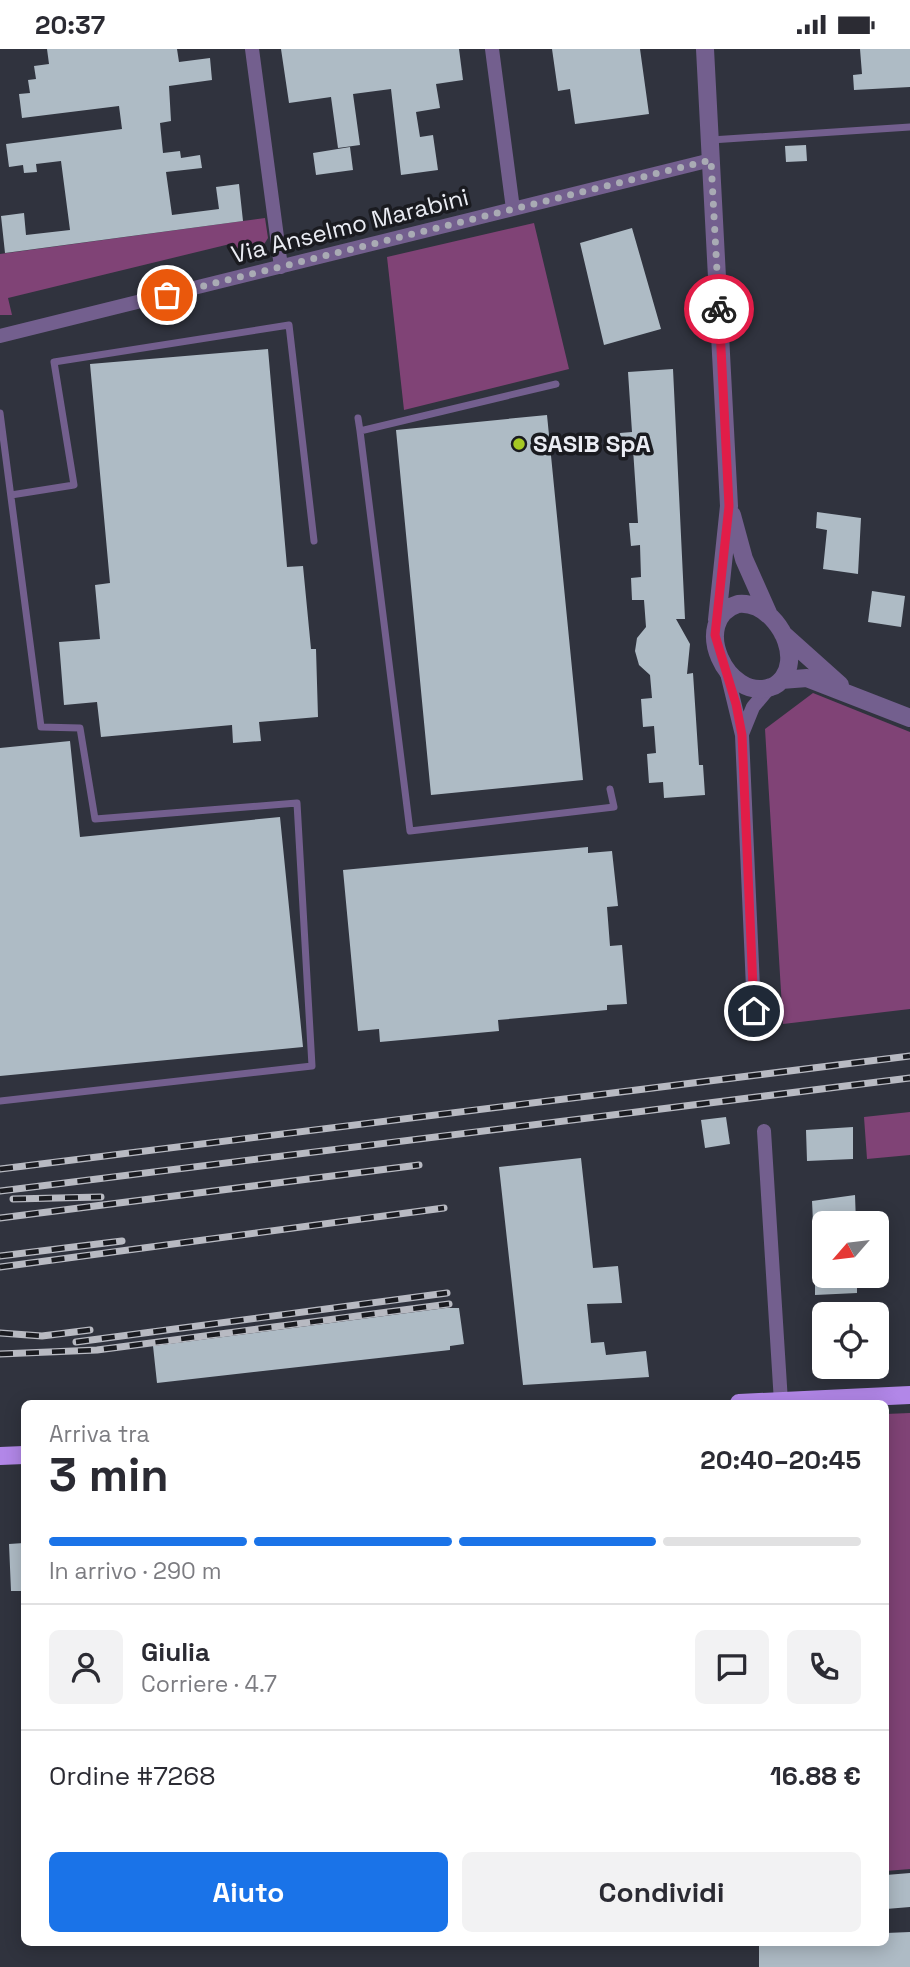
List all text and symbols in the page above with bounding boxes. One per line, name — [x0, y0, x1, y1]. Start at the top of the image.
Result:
text: 20:37 — [35, 8, 105, 42]
street label: Via Anselmo Marabini — [228, 181, 472, 270]
pin — [137, 265, 197, 325]
courier — [684, 274, 754, 344]
icon: bag — [148, 276, 186, 314]
icon: bike — [700, 290, 738, 328]
place label: SASIB SpA — [533, 428, 651, 459]
marker: SASIB SpA — [511, 436, 527, 452]
pin — [724, 981, 784, 1041]
icon: home — [735, 992, 773, 1030]
north arrow — [812, 1211, 889, 1288]
map controls — [812, 1211, 889, 1379]
button: locate — [812, 1302, 889, 1379]
text: Arriva tra — [49, 1419, 150, 1449]
text: 20:40–20:45 — [700, 1443, 861, 1477]
text: 3 min — [49, 1446, 169, 1504]
text: In arrivo · 290 m — [49, 1556, 221, 1586]
button: person — [49, 1630, 123, 1704]
button: chat — [695, 1630, 769, 1704]
button: phone — [787, 1630, 861, 1704]
text: Giulia — [141, 1635, 210, 1669]
text: Corriere · 4.7 — [141, 1669, 277, 1699]
text: Ordine #7268 — [49, 1759, 215, 1793]
text: 16.88 € — [770, 1759, 861, 1793]
button: Aiuto — [49, 1852, 448, 1932]
button: Condividi — [462, 1852, 861, 1932]

